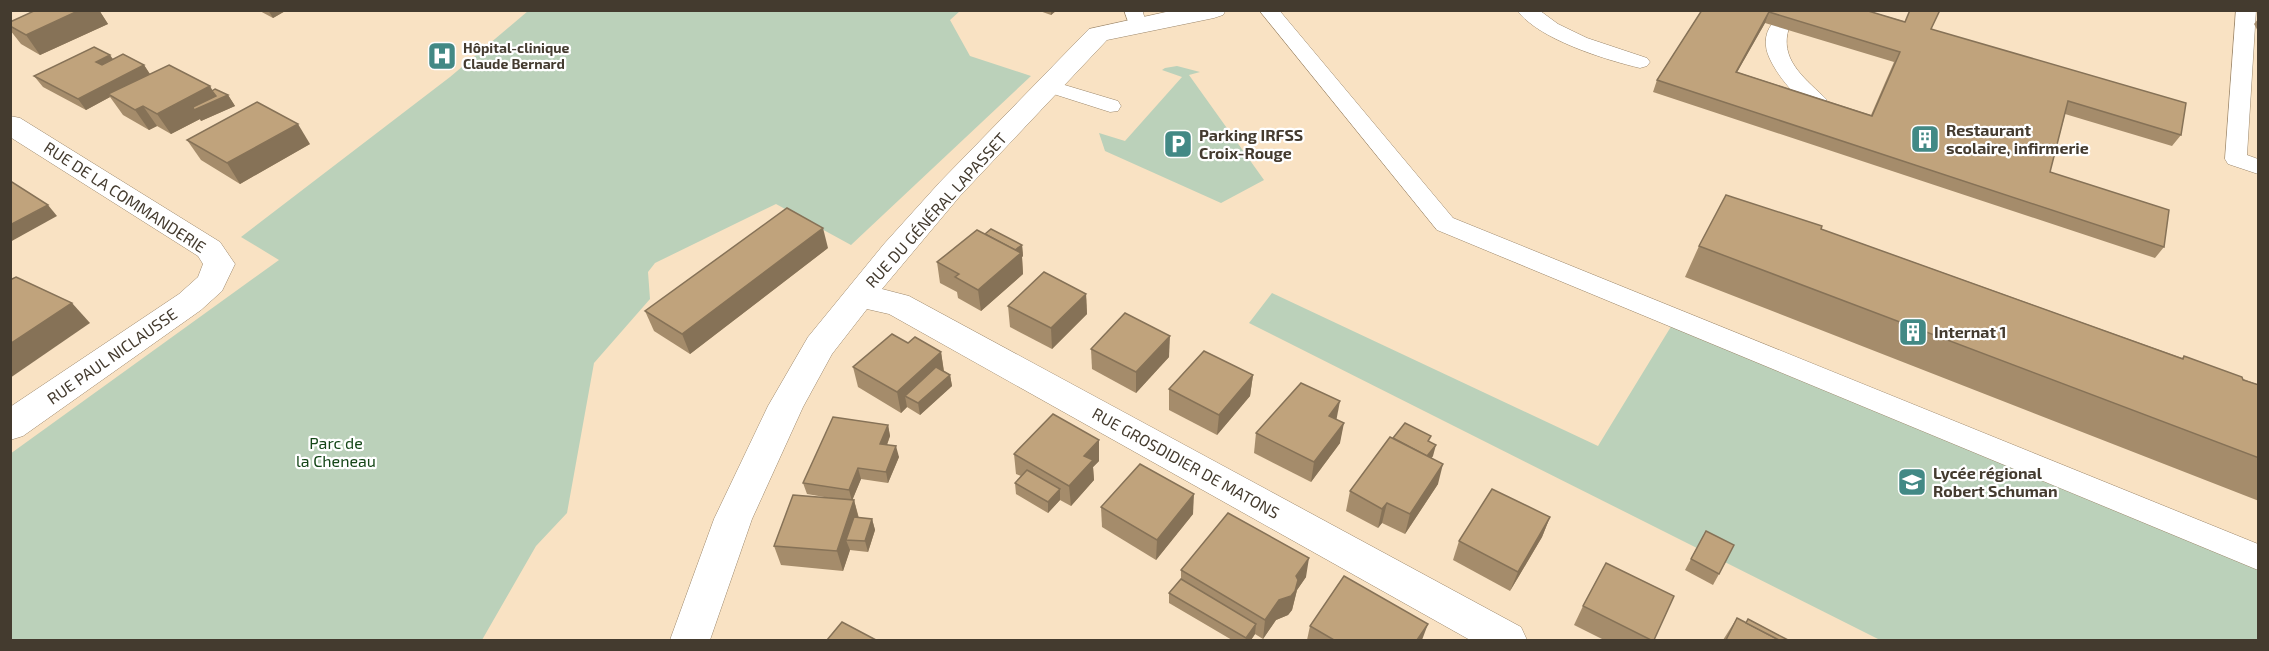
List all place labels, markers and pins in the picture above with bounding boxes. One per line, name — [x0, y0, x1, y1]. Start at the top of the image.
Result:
place label: Hôpital-clinique Claude Bernard — [463, 39, 570, 72]
hospital icon: Hôpital-clinique Claude Bernard — [426, 40, 458, 72]
place label: Restaurant scolaire, infirmerie — [1946, 120, 2089, 157]
building icon: Restaurant scolaire, infirmerie — [1909, 123, 1941, 155]
place label: Parking IRFSS Croix-Rouge — [1199, 125, 1303, 162]
parking icon: Parking IRFSS Croix-Rouge — [1162, 128, 1194, 160]
building icon: Internat 1 — [1897, 316, 1929, 348]
place label: Internat 1 — [1934, 322, 2006, 341]
place label: Lycée régional Robert Schuman — [1933, 463, 2058, 500]
school or university icon: Lycée régional Robert Schuman — [1896, 466, 1928, 498]

